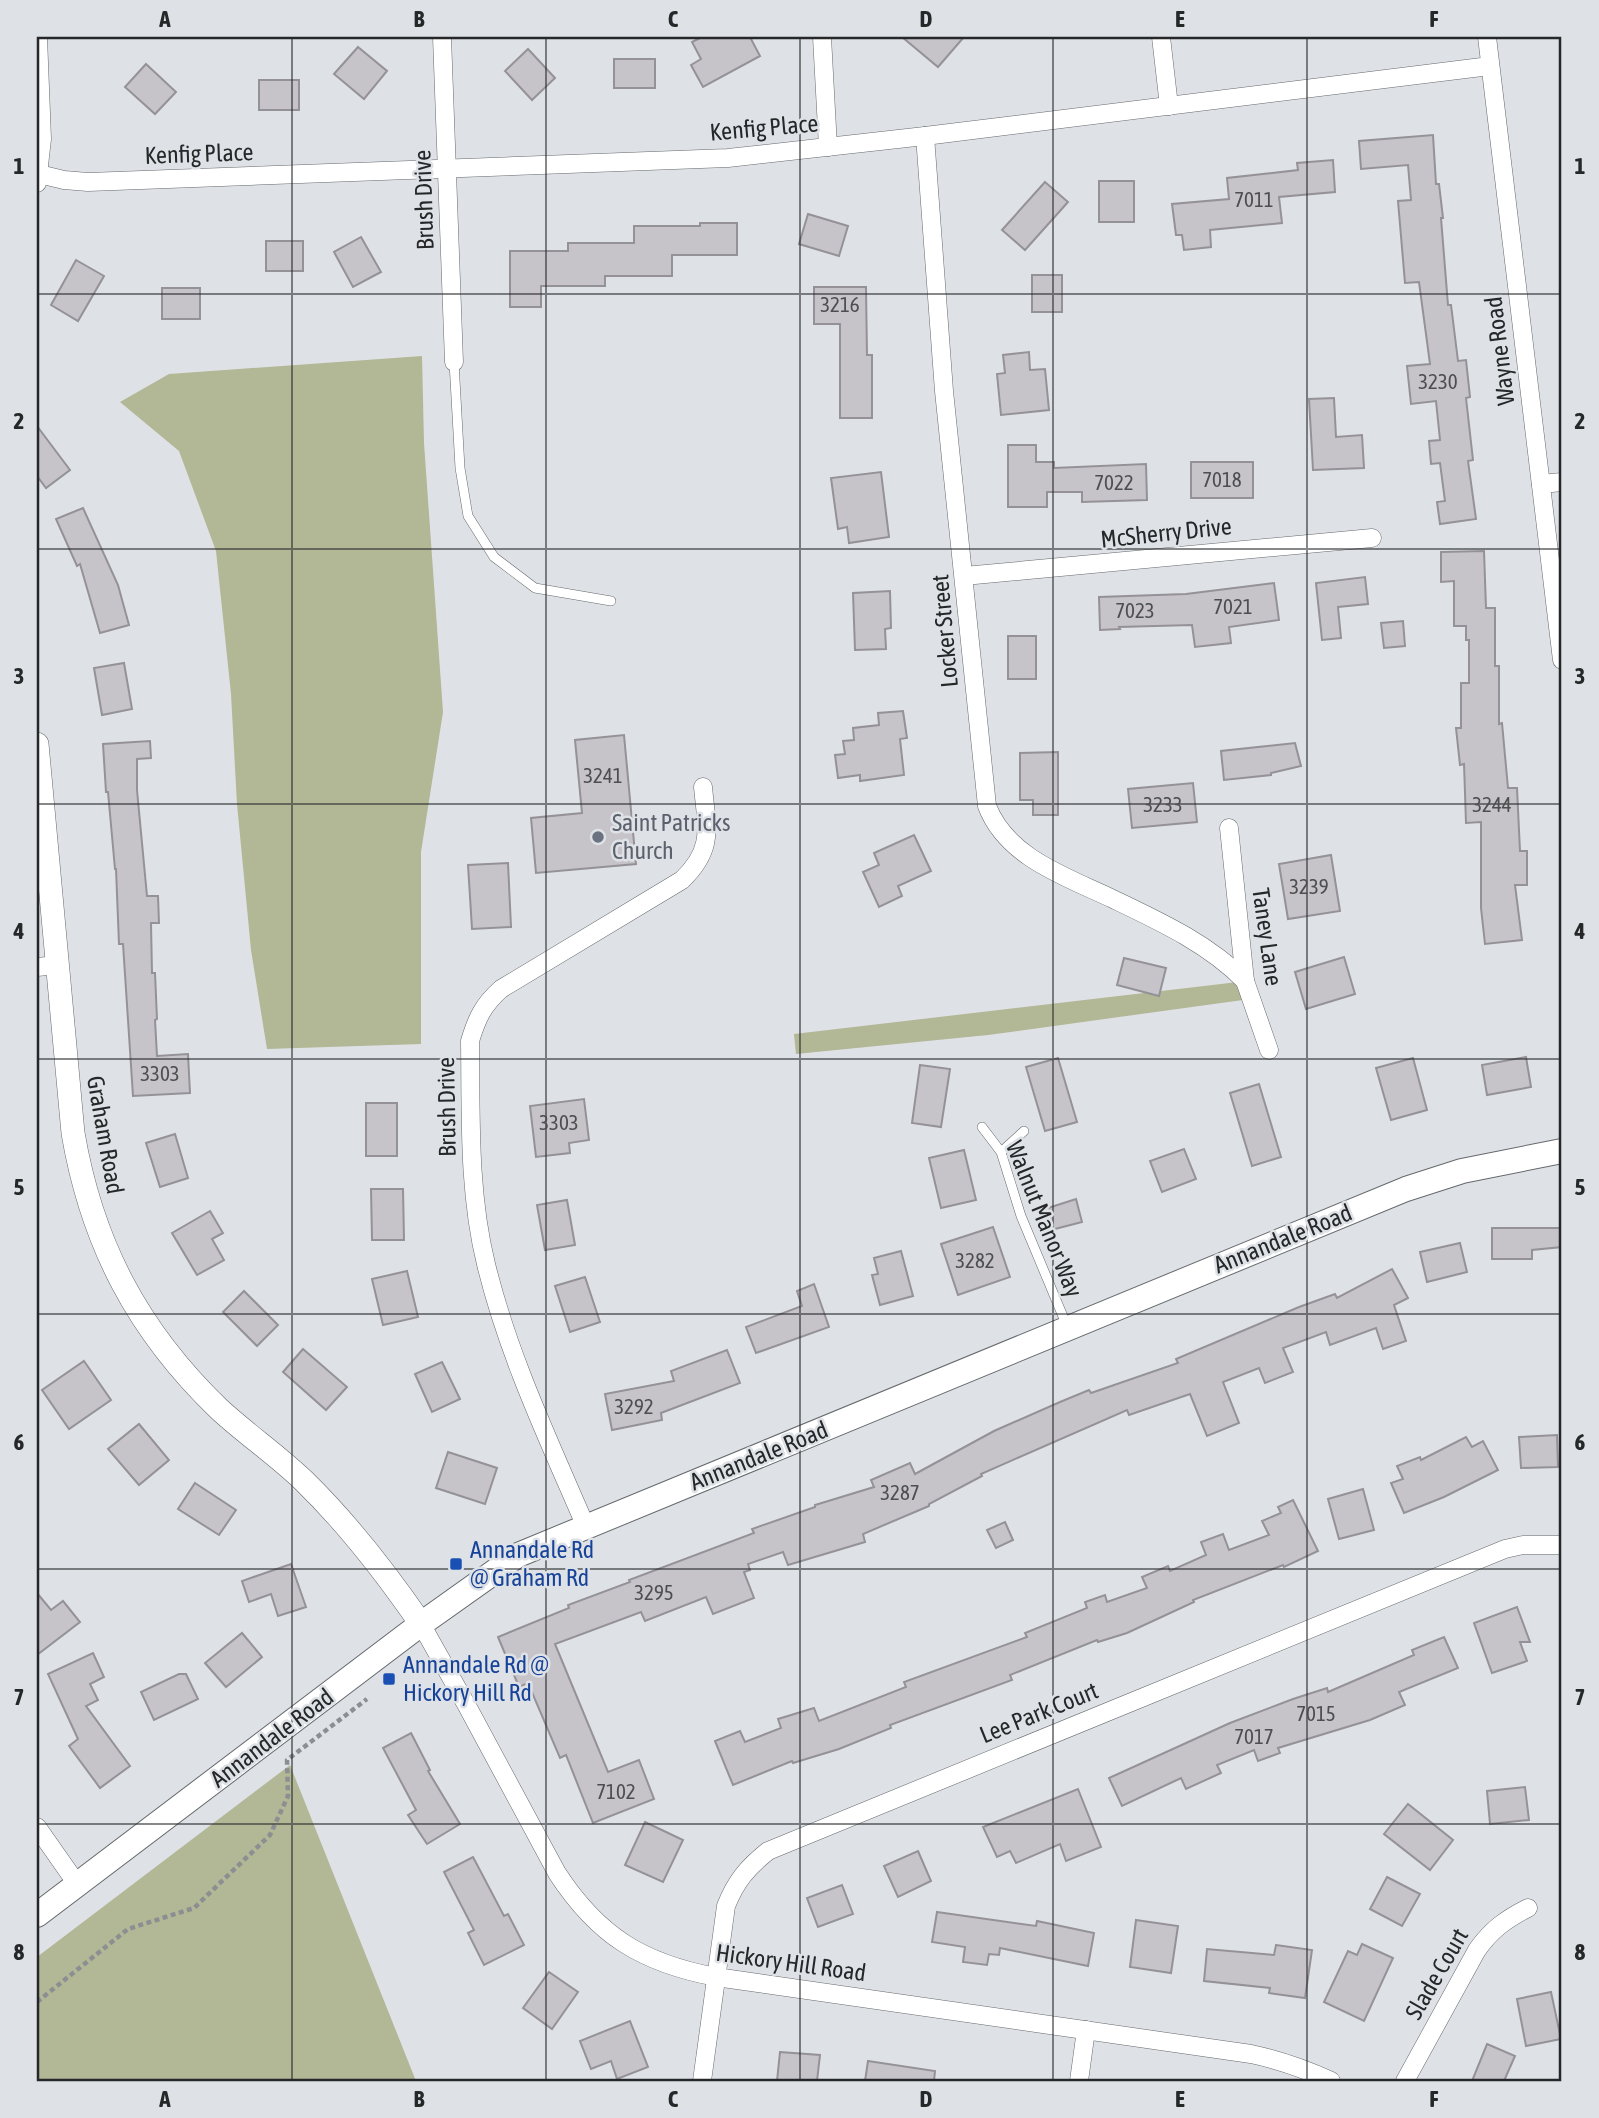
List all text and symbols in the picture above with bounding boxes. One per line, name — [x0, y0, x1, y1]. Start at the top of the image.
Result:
text: A — [158, 6, 171, 32]
text: B — [414, 6, 425, 32]
text: C — [668, 6, 679, 32]
text: D — [920, 6, 933, 32]
text: E — [1175, 6, 1185, 32]
text: F — [1429, 6, 1439, 32]
street label: Kenfig Place — [709, 109, 819, 146]
street label: Kenfig Place — [144, 138, 254, 169]
street label: Brush Drive — [408, 150, 439, 250]
text: 1 — [14, 153, 25, 179]
text: 1 — [1575, 153, 1586, 179]
house number: 7011 — [1234, 187, 1274, 211]
house number: 3216 — [820, 292, 860, 316]
street label: Wayne Road — [1479, 295, 1520, 407]
house number: 3230 — [1418, 369, 1458, 393]
text: 2 — [14, 408, 24, 434]
text: 2 — [1575, 408, 1585, 434]
house number: 7018 — [1202, 467, 1242, 491]
house number: 7022 — [1094, 470, 1134, 494]
street label: McSherry Drive — [1099, 512, 1233, 553]
street label: Locker Street — [926, 573, 963, 689]
house number: 7021 — [1213, 594, 1253, 618]
house number: 7023 — [1115, 598, 1155, 622]
text: 3 — [14, 663, 24, 689]
text: 3 — [1575, 663, 1585, 689]
house number: 3241 — [583, 763, 623, 787]
house number: 3233 — [1143, 792, 1183, 816]
house number: 3244 — [1472, 792, 1512, 816]
place label: Saint Patricks Church — [612, 809, 730, 864]
marker: Saint Patricks Church — [590, 829, 606, 845]
house number: 3239 — [1289, 874, 1329, 898]
street label: Taney Lane — [1247, 886, 1288, 988]
text: 4 — [13, 918, 25, 944]
text: 4 — [1574, 918, 1586, 944]
street label: Brush Drive — [432, 1057, 461, 1157]
house number: 3303 — [140, 1061, 180, 1085]
street label: Graham Road — [82, 1074, 129, 1196]
house number: 3303 — [539, 1110, 579, 1134]
street label: Walnut Manor Way — [1001, 1137, 1088, 1301]
text: 5 — [14, 1174, 25, 1200]
text: 5 — [1575, 1174, 1586, 1200]
street label: Annandale Road — [1210, 1199, 1356, 1278]
house number: 3282 — [955, 1248, 995, 1272]
house number: 3292 — [614, 1394, 654, 1418]
street label: Annandale Road — [686, 1416, 832, 1495]
text: 6 — [14, 1429, 25, 1455]
text: 6 — [1575, 1429, 1586, 1455]
house number: 3287 — [880, 1480, 920, 1504]
place label: Annandale Rd @ Graham Rd — [470, 1536, 594, 1591]
marker: Annandale Rd @ Graham Rd — [448, 1556, 464, 1572]
house number: 3295 — [634, 1580, 674, 1604]
place label: Annandale Rd @ Hickory Hill Rd — [403, 1651, 549, 1706]
marker: Annandale Rd @ Hickory Hill Rd — [381, 1671, 397, 1687]
street label: Lee Park Court — [976, 1677, 1102, 1748]
street label: Annandale Road — [205, 1683, 338, 1792]
text: 7 — [14, 1684, 24, 1710]
text: 7 — [1575, 1684, 1585, 1710]
house number: 7015 — [1296, 1701, 1336, 1725]
house number: 7017 — [1234, 1724, 1274, 1748]
house number: 7102 — [596, 1779, 636, 1803]
street label: Slade Court — [1400, 1923, 1473, 2024]
text: 8 — [14, 1939, 25, 1965]
street label: Hickory Hill Road — [714, 1939, 868, 1986]
text: 8 — [1575, 1939, 1586, 1965]
text: A — [158, 2086, 171, 2112]
text: B — [414, 2086, 425, 2112]
text: C — [668, 2086, 679, 2112]
text: D — [920, 2086, 933, 2112]
text: E — [1175, 2086, 1185, 2112]
text: F — [1429, 2086, 1439, 2112]

